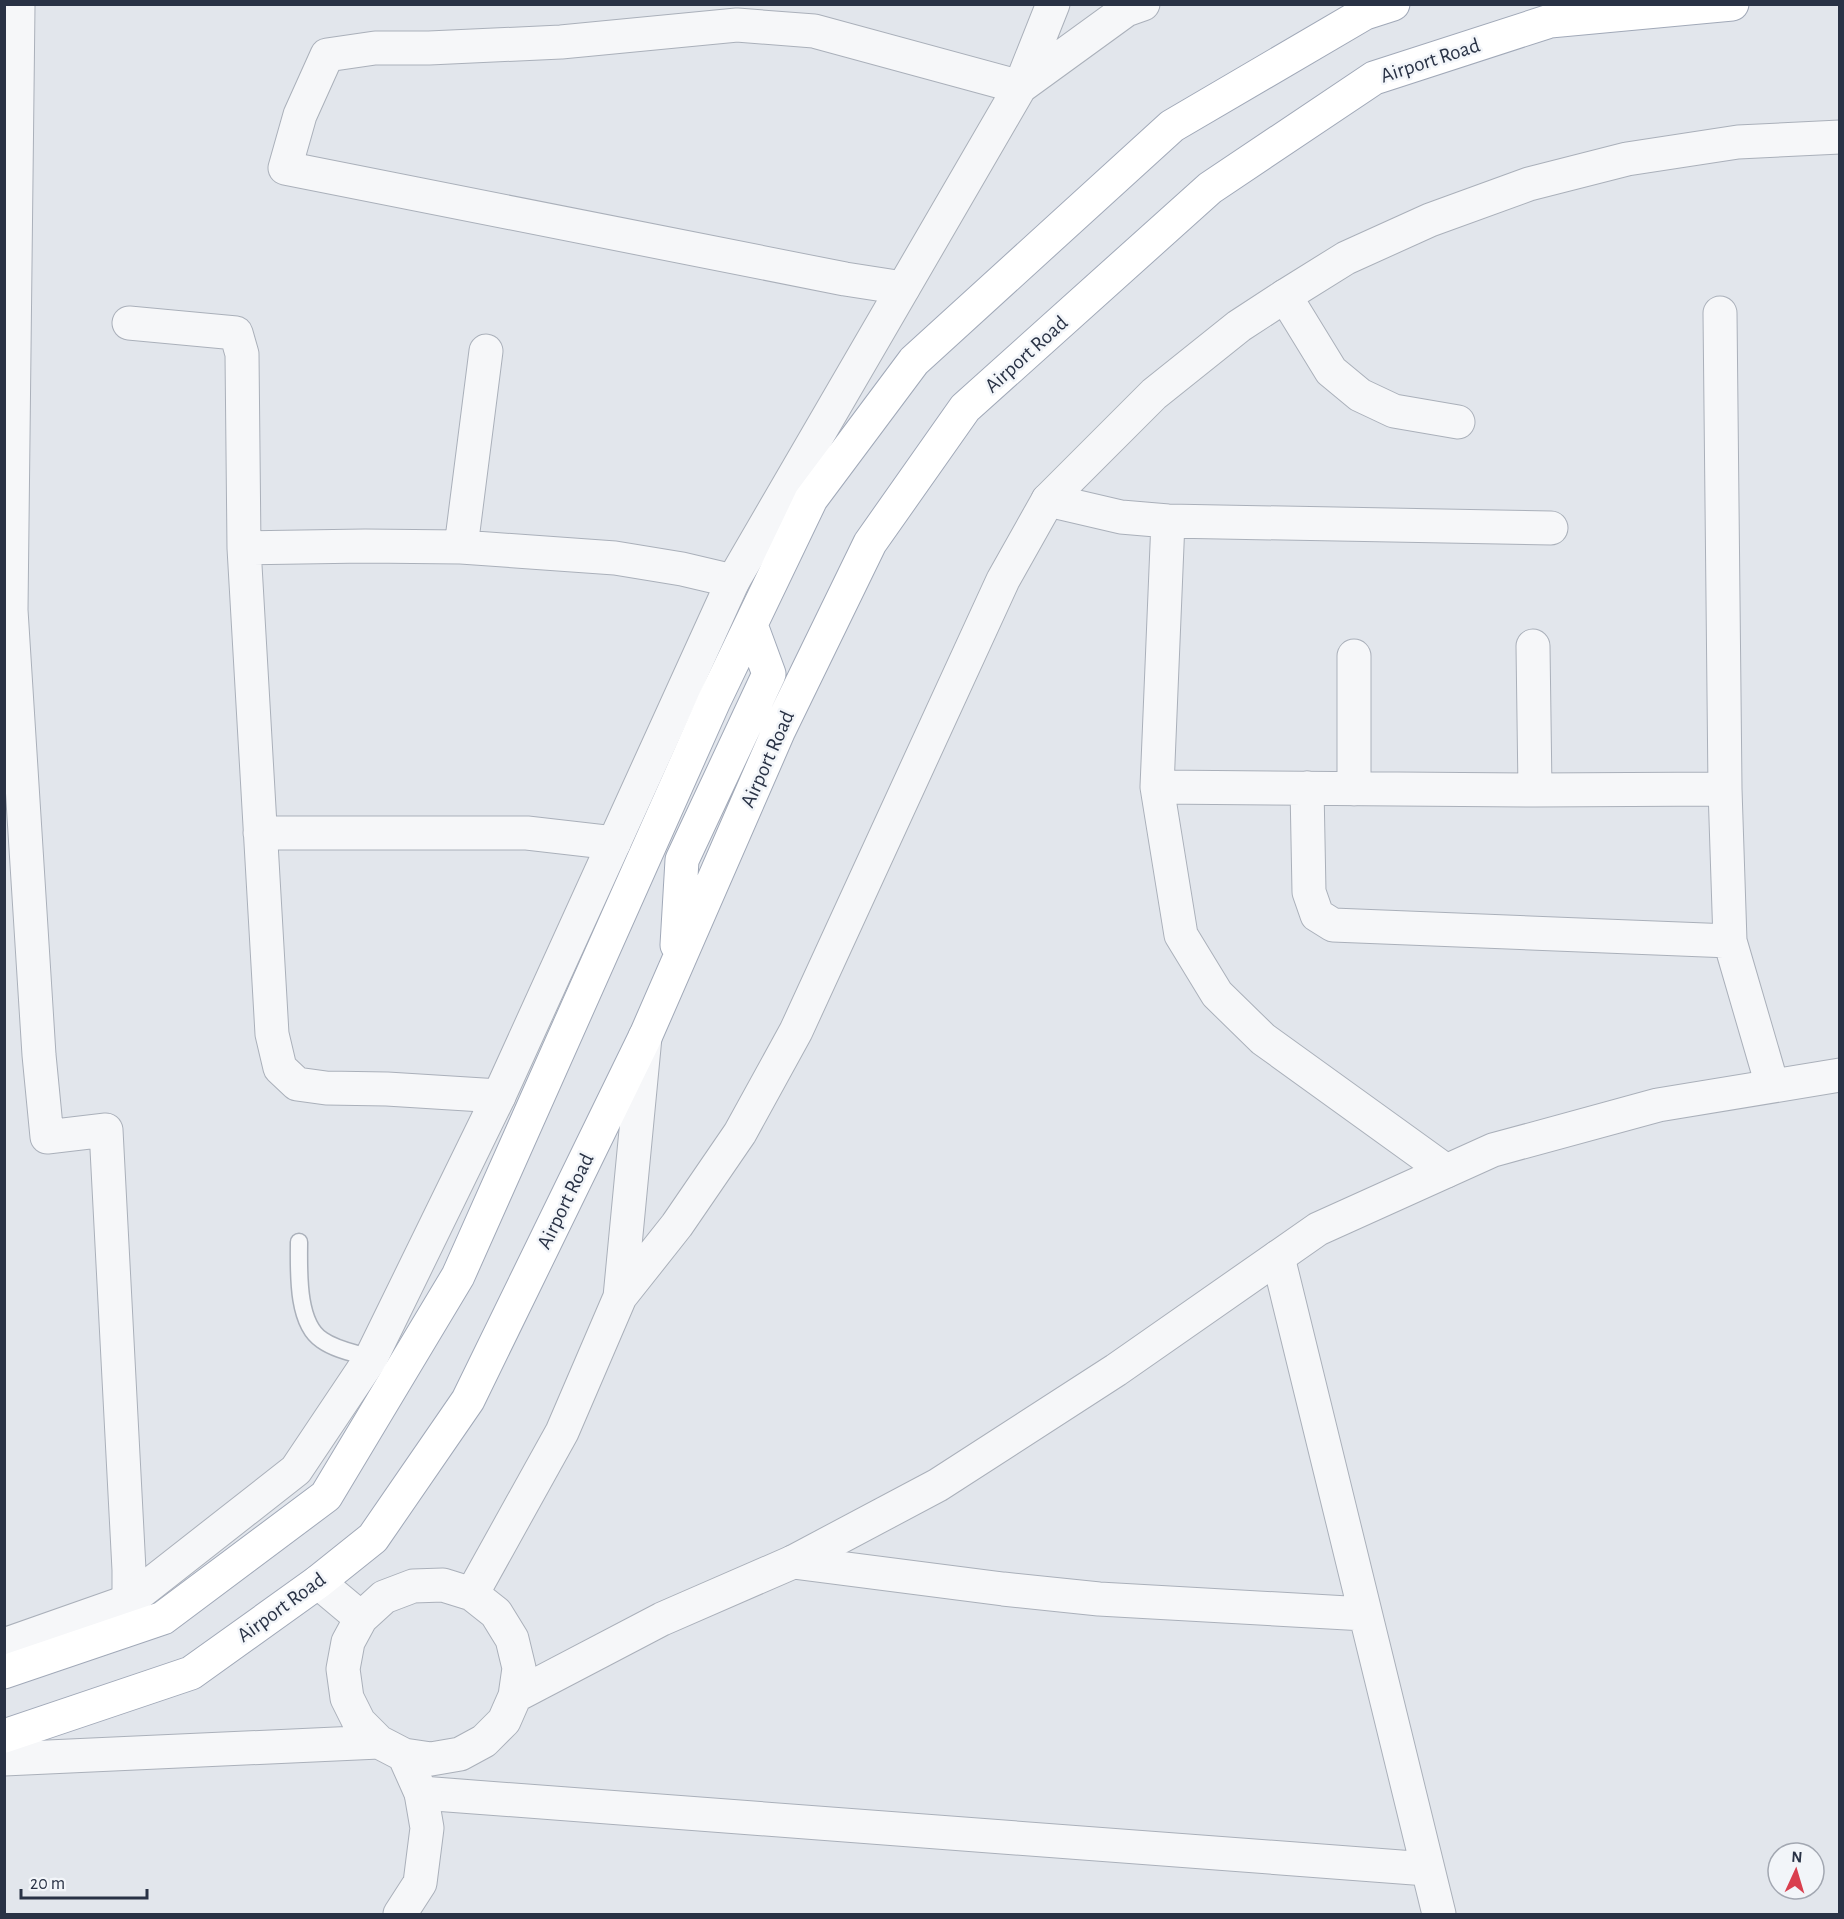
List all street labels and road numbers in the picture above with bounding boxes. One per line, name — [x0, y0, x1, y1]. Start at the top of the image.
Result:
street label: Airport Road — [1378, 34, 1483, 86]
street label: Airport Road — [981, 312, 1072, 397]
street label: Airport Road — [737, 708, 798, 811]
street label: Airport Road — [533, 1150, 598, 1252]
street label: Airport Road — [233, 1568, 329, 1646]

